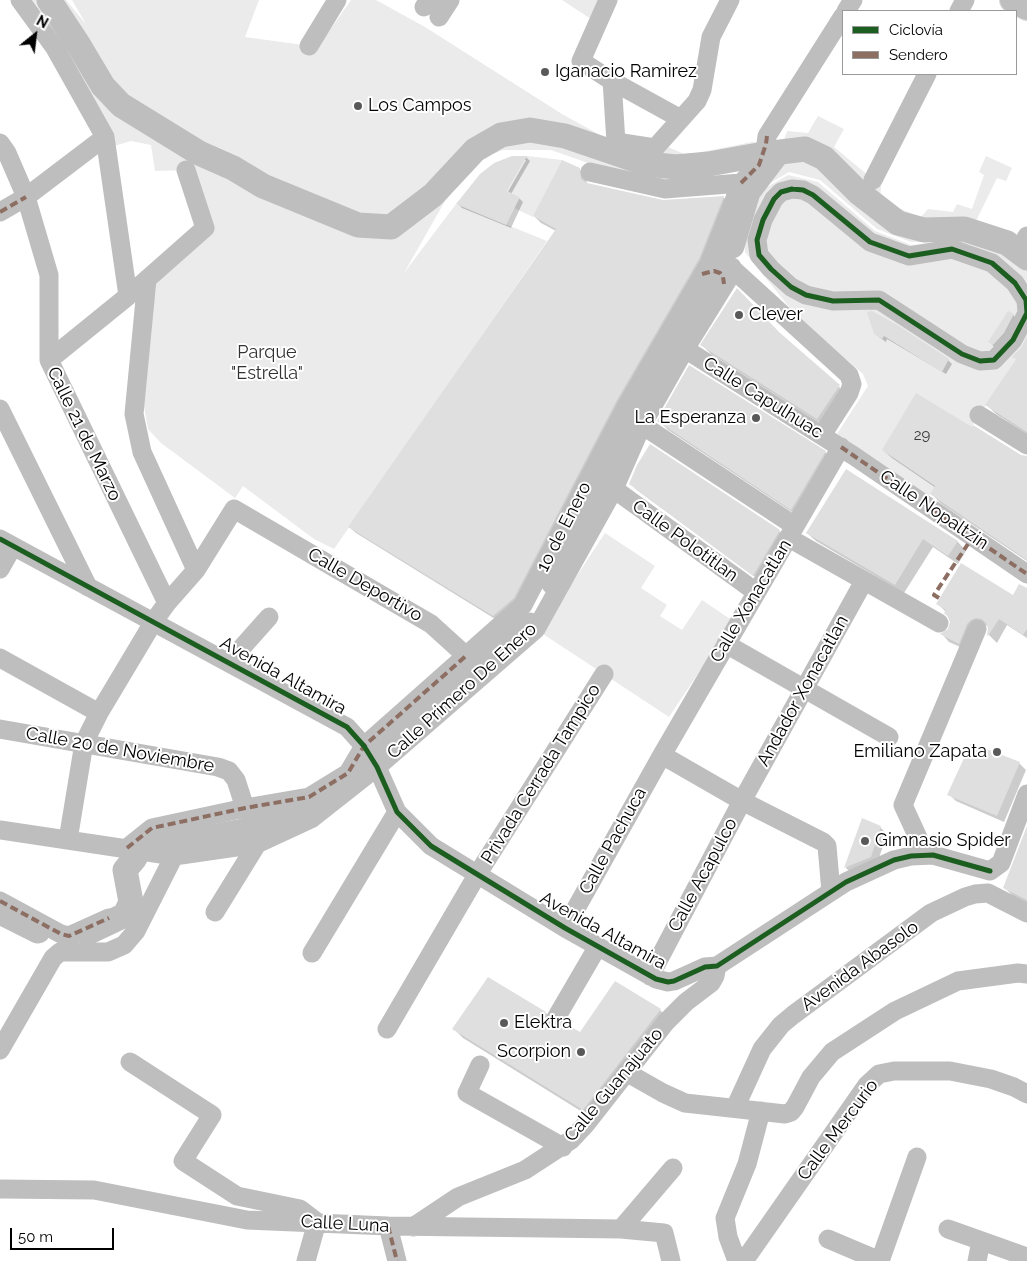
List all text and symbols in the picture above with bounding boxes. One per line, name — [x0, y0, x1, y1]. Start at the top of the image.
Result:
north arrow — [10, 10, 60, 60]
legend — [842, 10, 1017, 75]
text: N — [34, 12, 51, 31]
text: Ciclovía — [889, 21, 943, 39]
text: Sendero — [889, 46, 948, 64]
place label: Iganacio Ramirez — [555, 61, 697, 83]
marker: Iganacio Ramirez — [539, 66, 551, 78]
place label: Los Campos — [368, 95, 471, 117]
marker: Los Campos — [352, 100, 364, 112]
place label: Clever — [749, 304, 803, 326]
marker: Clever — [733, 309, 745, 321]
park label: Parque "Estrella" — [231, 342, 303, 384]
street label: Calle Capulhuac — [699, 353, 827, 443]
street label: Calle 21 de Marzo — [42, 364, 126, 504]
place label: La Esperanza — [635, 407, 746, 429]
marker: La Esperanza — [750, 412, 762, 424]
house number: 29 — [914, 426, 930, 444]
street label: Calle Nopaltzin — [875, 466, 993, 554]
street label: 1o de Enero — [532, 478, 596, 576]
street label: Calle Polotitlan — [628, 495, 742, 587]
street label: Calle Xonacatlan — [706, 536, 796, 666]
street label: Calle Deportivo — [304, 543, 426, 627]
street label: Andador Xonacatlan — [753, 612, 853, 770]
street label: Calle Primero De Enero — [383, 618, 541, 764]
street label: Avenida Altamira — [216, 632, 350, 720]
street label: Privada Cerrada Tampico — [477, 680, 605, 868]
street label: Calle 20 de Noviembre — [24, 723, 216, 777]
place label: Emiliano Zapata — [853, 741, 987, 763]
marker: Emiliano Zapata — [991, 746, 1003, 758]
street label: Calle Pachuca — [575, 784, 651, 898]
street label: Calle Acapulco — [664, 814, 742, 936]
place label: Gimnasio Spider — [875, 830, 1011, 852]
marker: Gimnasio Spider — [859, 835, 871, 847]
street label: Avenida Altamira — [536, 887, 670, 975]
street label: Avenida Abasolo — [797, 916, 923, 1016]
place label: Elektra — [514, 1012, 572, 1034]
marker: Elektra — [498, 1017, 510, 1029]
street label: Calle Guanajuato — [560, 1024, 668, 1146]
place label: Scorpion — [497, 1041, 571, 1063]
marker: Scorpion — [575, 1046, 587, 1058]
street label: Calle Mercurio — [793, 1075, 883, 1185]
street label: Calle Luna — [300, 1211, 390, 1237]
scale bar — [12, 1218, 116, 1250]
text: 50 m — [18, 1228, 53, 1246]

